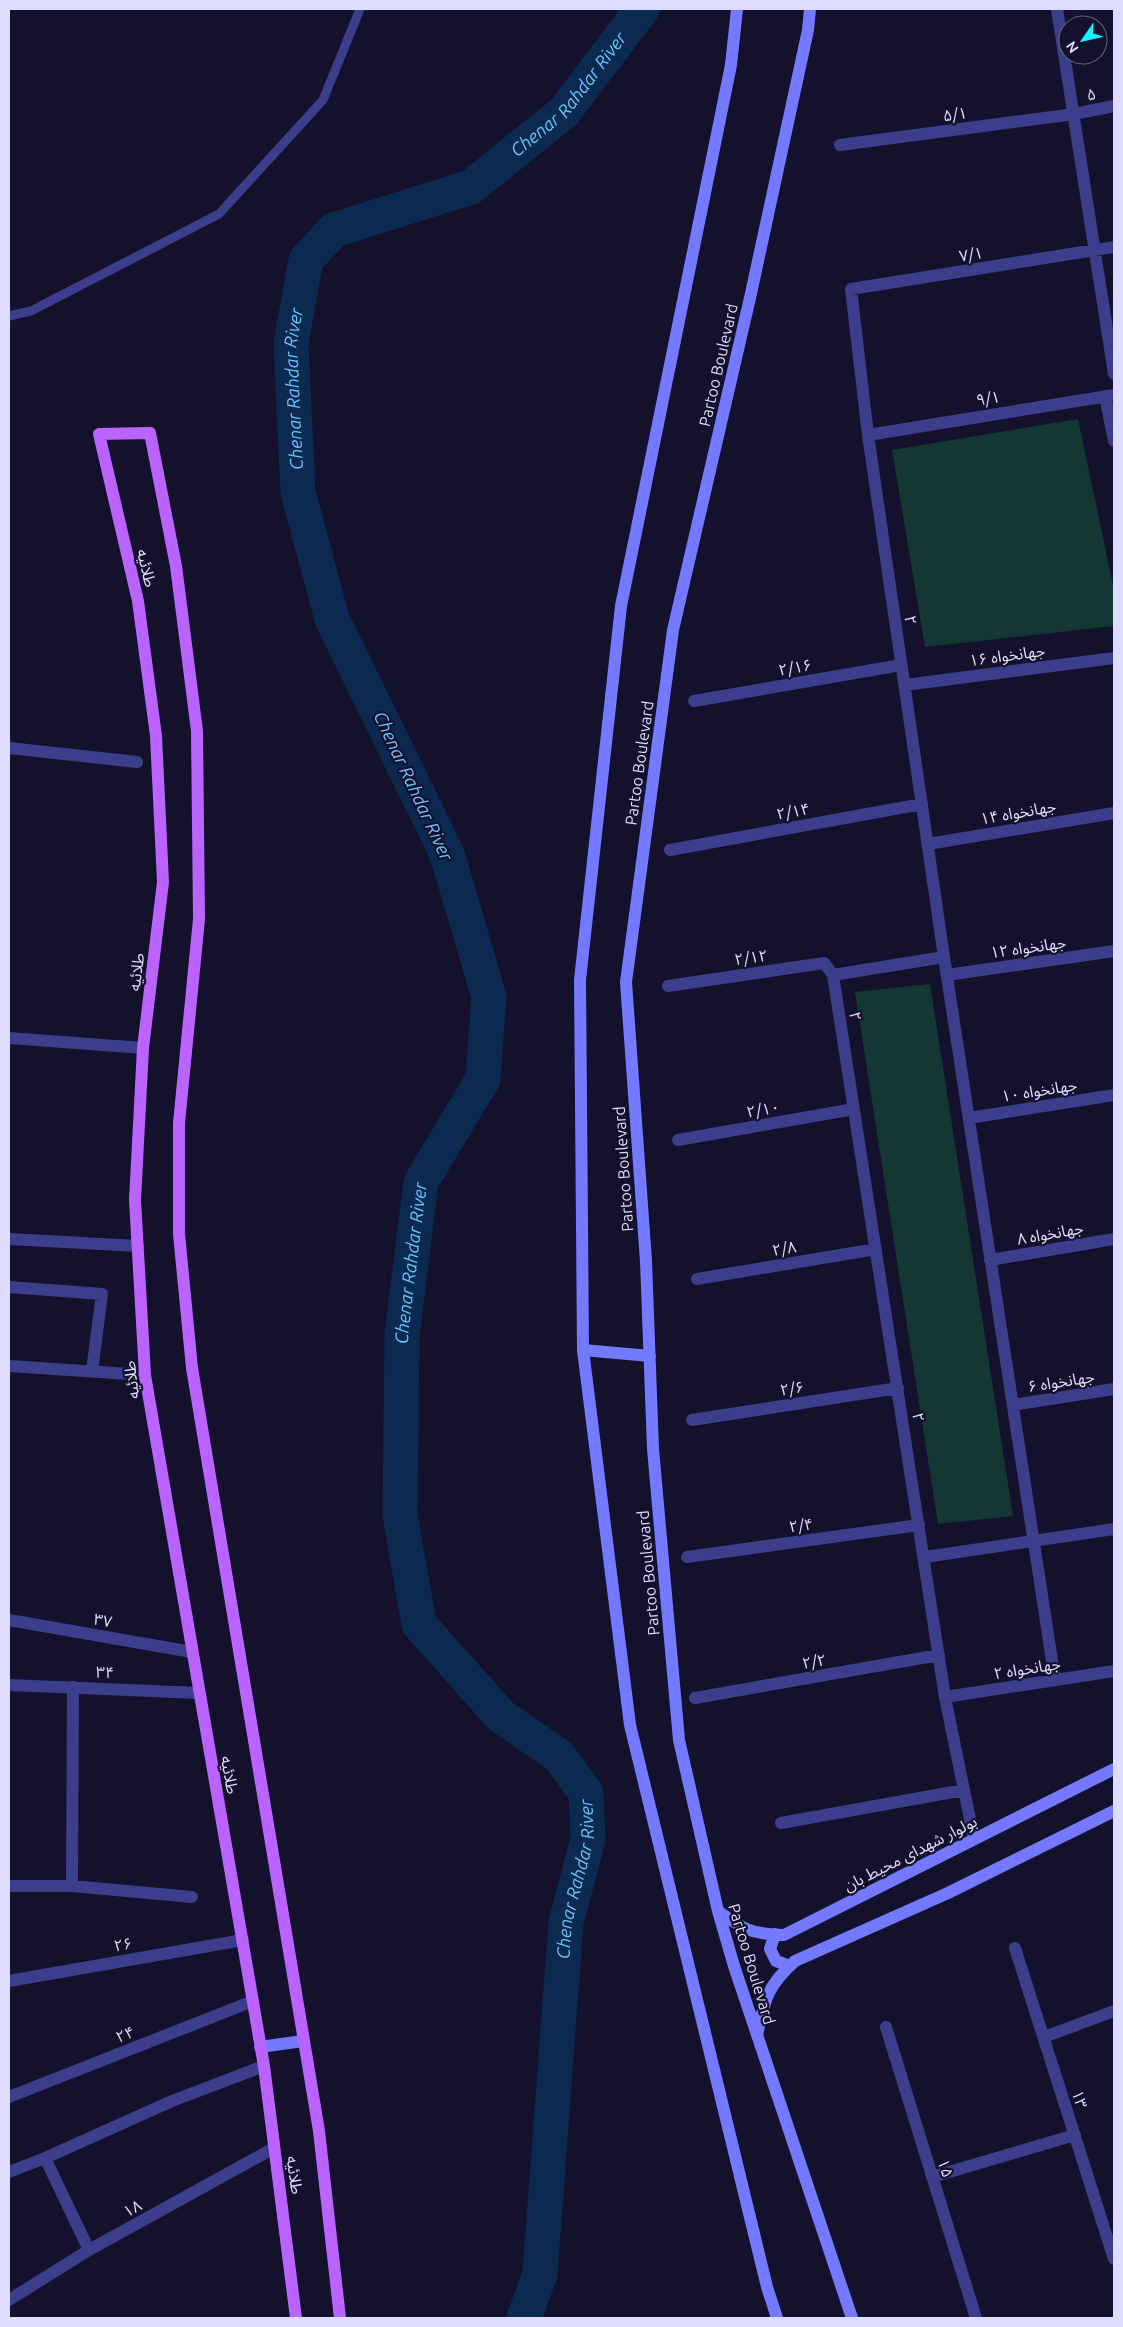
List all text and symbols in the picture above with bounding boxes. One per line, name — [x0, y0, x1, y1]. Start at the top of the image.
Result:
north arrow — [1058, 15, 1108, 65]
water label: Chenar Rahdar River — [506, 27, 630, 160]
text: N — [1063, 38, 1082, 56]
street label: ۵ — [1085, 84, 1097, 104]
street label: ۵/۱ — [942, 103, 968, 125]
street label: ۷/۱ — [958, 243, 984, 265]
street label: Partoo Boulevard — [695, 302, 741, 428]
water label: Chenar Rahdar River — [279, 305, 306, 470]
street label: ۹/۱ — [975, 387, 1001, 409]
street label: طلائیه — [134, 547, 160, 589]
street label: ۲ — [901, 614, 921, 626]
street label: جهانخواه ۱۶ — [968, 641, 1046, 670]
street label: ۲/۱۶ — [777, 655, 813, 679]
street label: Partoo Boulevard — [621, 700, 657, 826]
water label: Chenar Rahdar River — [371, 708, 458, 864]
street label: جهانخواه ۱۴ — [979, 796, 1057, 828]
street label: ۲/۱۴ — [775, 799, 811, 823]
street label: جهانخواه ۱۲ — [989, 933, 1067, 962]
street label: ۲/۱۲ — [733, 946, 769, 968]
street label: طلائیه — [125, 952, 147, 992]
street label: ۲ — [846, 1010, 866, 1022]
street label: جهانخواه ۱۰ — [1000, 1075, 1078, 1106]
street label: ۲/۱۰ — [745, 1097, 781, 1121]
street label: Partoo Boulevard — [610, 1106, 636, 1232]
water label: Chenar Rahdar River — [391, 1180, 430, 1344]
street label: جهانخواه ۸ — [1015, 1218, 1085, 1249]
street label: ۲/۸ — [771, 1237, 797, 1259]
street label: طلائیه — [120, 1360, 142, 1400]
street label: جهانخواه ۶ — [1026, 1367, 1096, 1396]
street label: ۲/۶ — [779, 1377, 805, 1399]
street label: ۲ — [909, 1411, 929, 1423]
street label: Partoo Boulevard — [634, 1510, 662, 1636]
street label: ۲/۴ — [788, 1514, 814, 1536]
street label: ۳۷ — [92, 1610, 114, 1630]
street label: ۲/۲ — [801, 1650, 827, 1672]
street label: جهانخواه ۲ — [992, 1654, 1062, 1683]
street label: ۳۴ — [95, 1663, 115, 1681]
street label: طلائیه — [218, 1754, 242, 1796]
water label: Chenar Rahdar River — [552, 1798, 597, 1960]
street label: بولوار شهدای محیط بان — [840, 1812, 980, 1895]
street label: Partoo Boulevard — [725, 1901, 779, 2027]
street label: ۲۶ — [112, 1934, 134, 1954]
street label: ۲۴ — [113, 2022, 137, 2046]
street label: ۱۳ — [1069, 2088, 1091, 2110]
street label: طلائیه — [283, 2155, 307, 2195]
street label: ۱۵ — [935, 2157, 957, 2179]
street label: ۱۸ — [120, 2196, 144, 2220]

